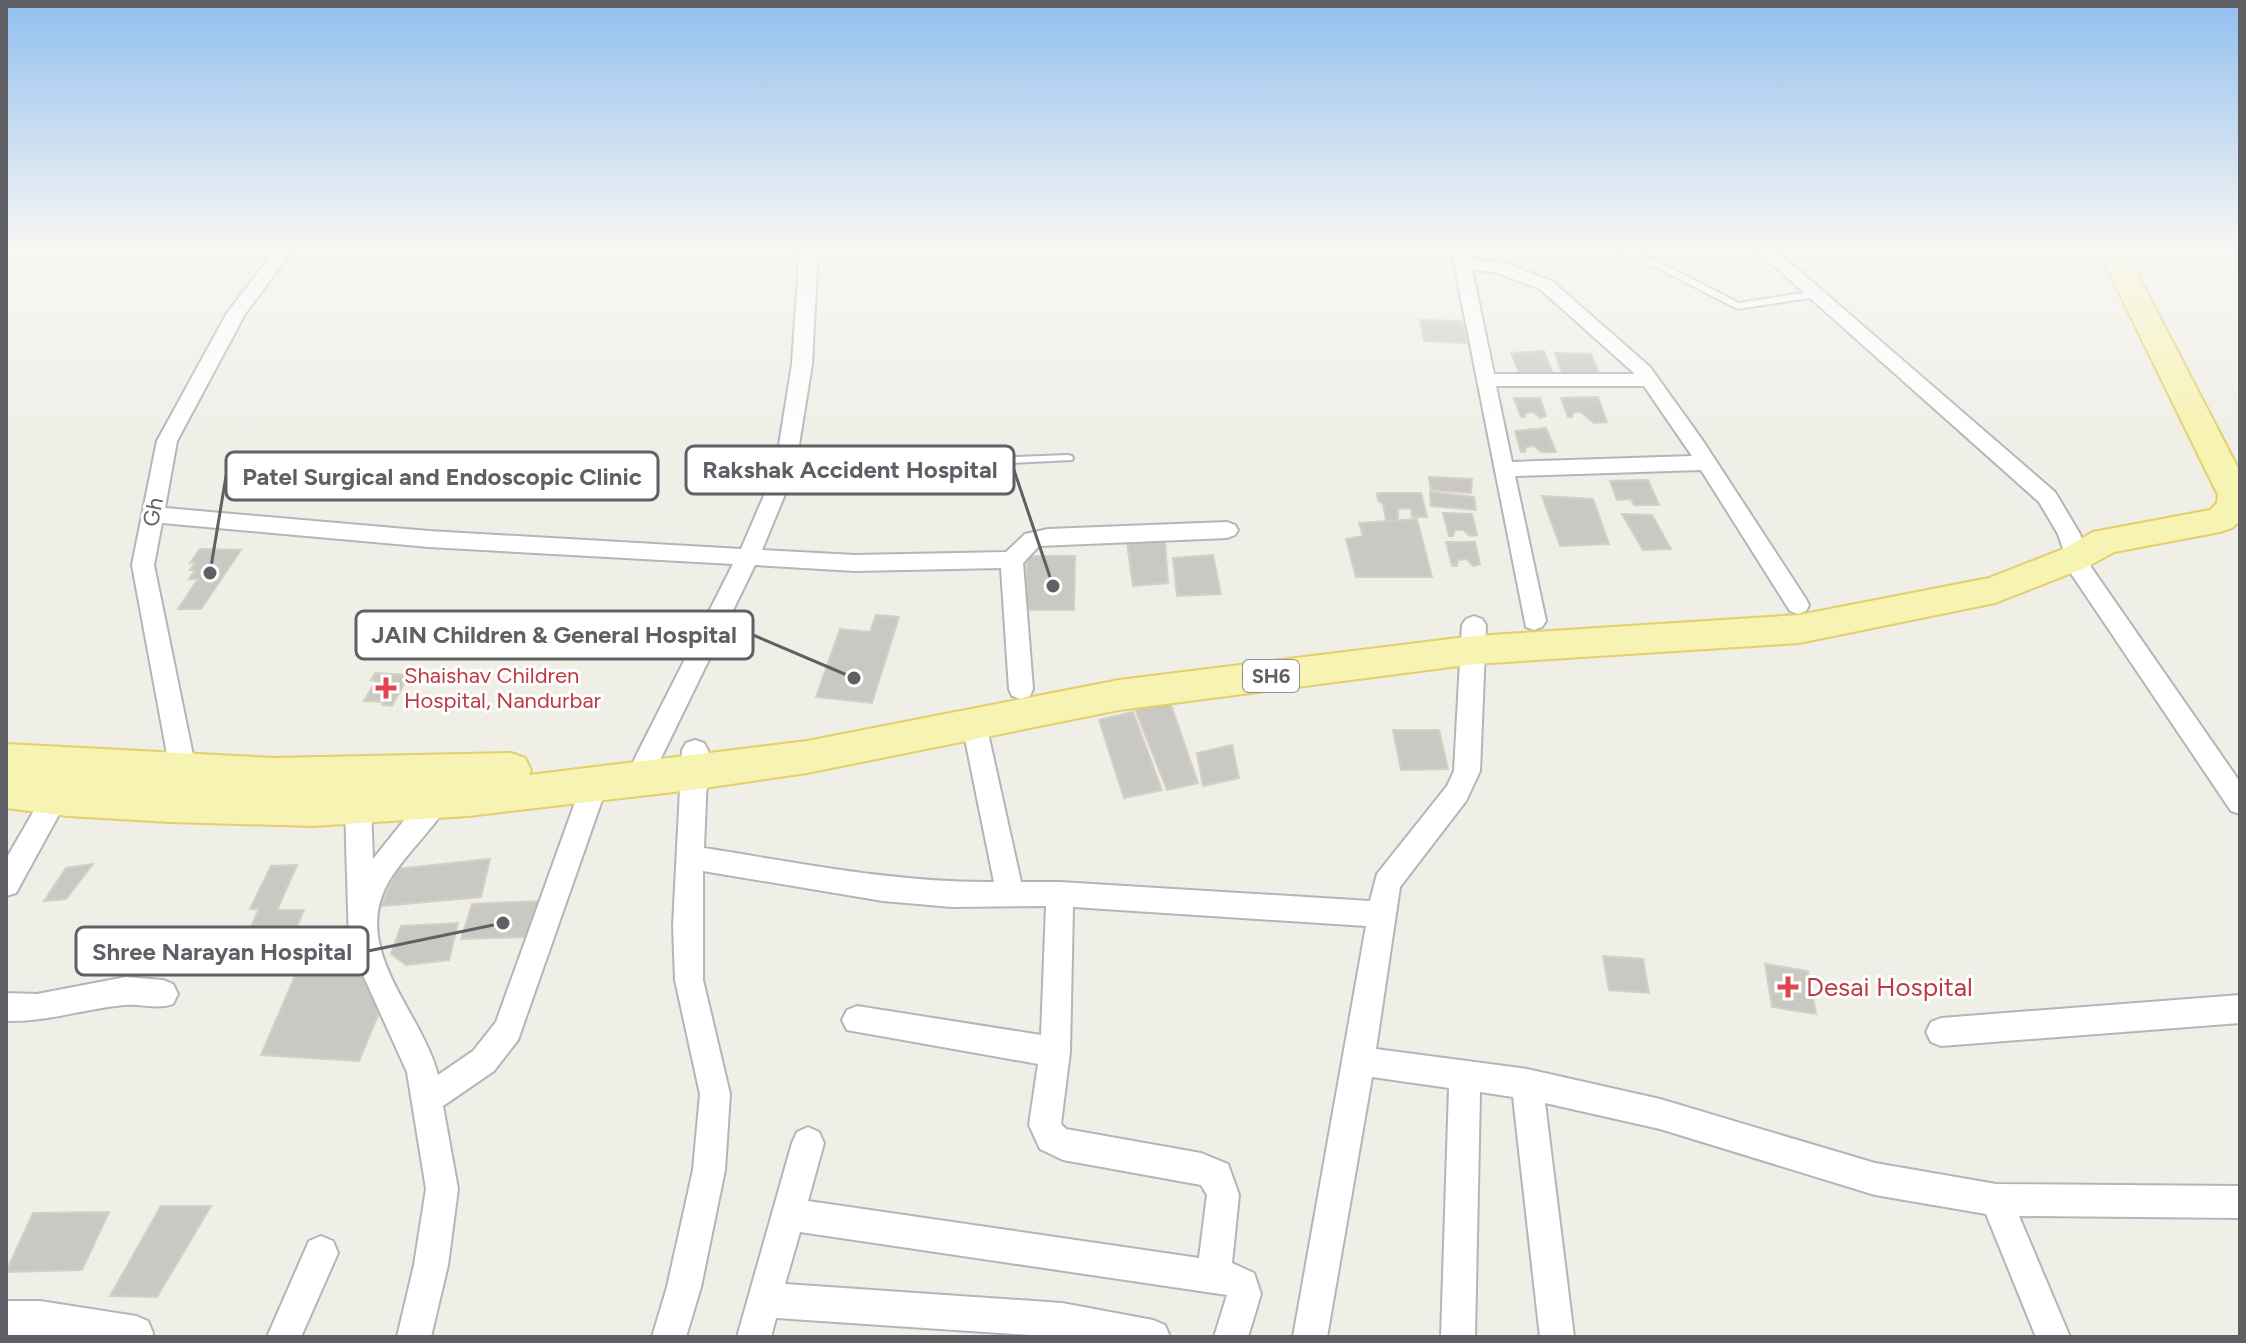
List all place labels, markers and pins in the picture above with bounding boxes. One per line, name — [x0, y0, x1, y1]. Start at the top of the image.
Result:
callout: Rakshak Accident Hospital — [686, 446, 1014, 494]
callout: Patel Surgical and Endoscopic Clinic — [226, 452, 658, 500]
callout: JAIN Children & General Hospital — [356, 611, 753, 659]
place label: Shaishav Children Hospital, Nandurbar — [404, 662, 602, 714]
marker: Shaishav Children Hospital, Nandurbar — [375, 677, 397, 699]
callout: Shree Narayan Hospital — [76, 927, 368, 975]
place label: Desai Hospital — [1806, 971, 1973, 1003]
marker: Desai Hospital — [1777, 976, 1799, 998]

